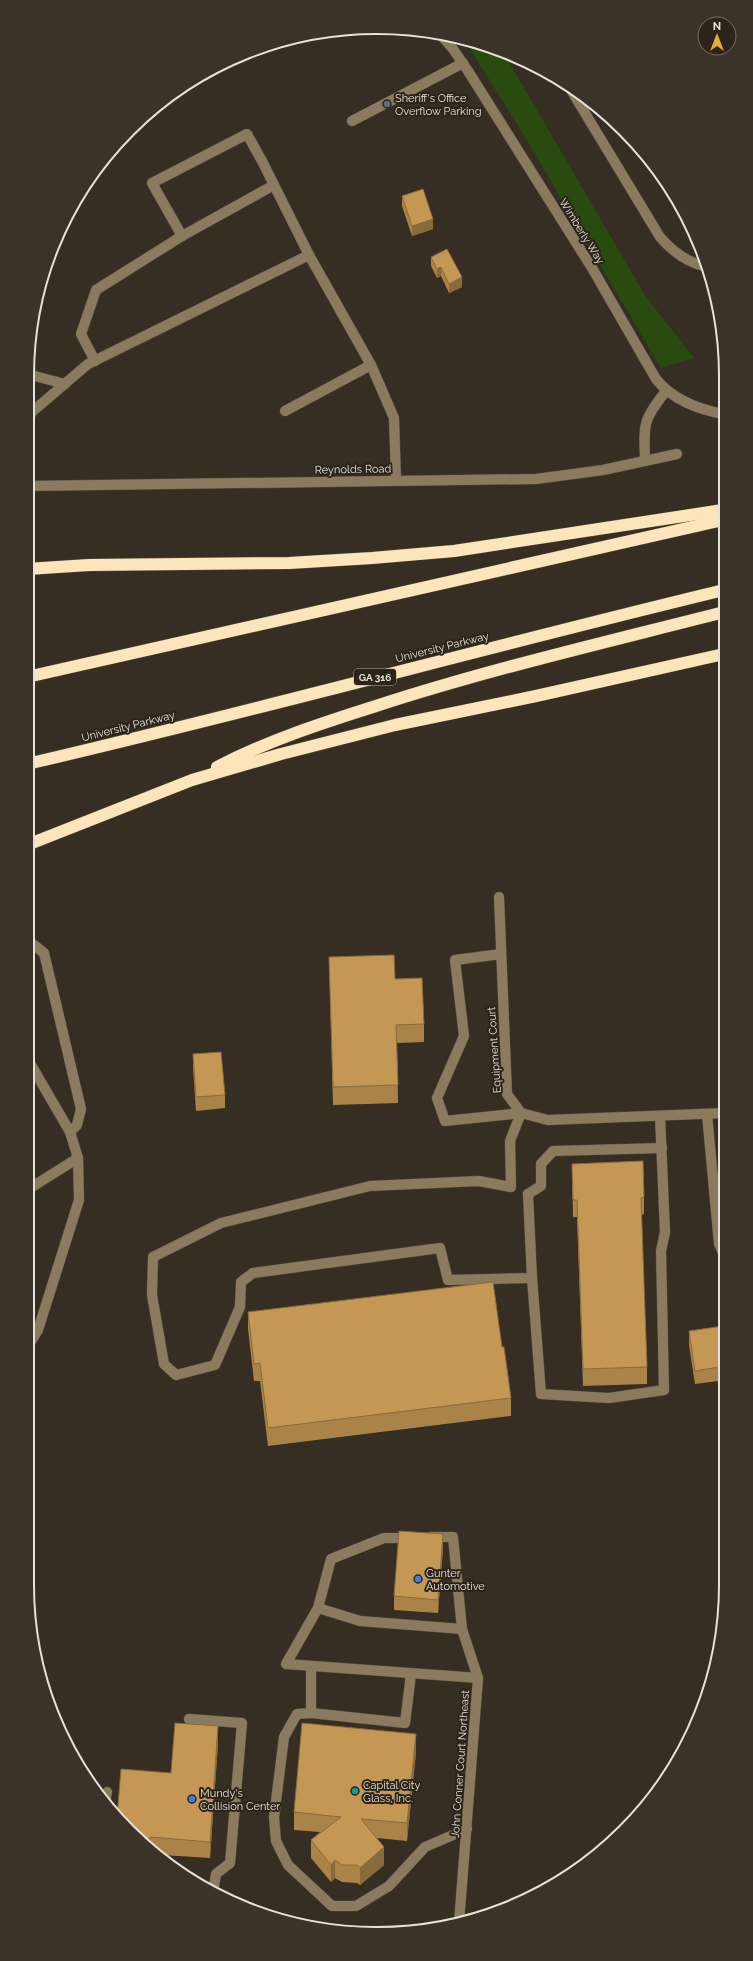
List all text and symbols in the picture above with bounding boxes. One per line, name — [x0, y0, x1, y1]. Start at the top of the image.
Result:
north arrow — [697, 16, 737, 56]
text: N — [713, 20, 721, 33]
place label: Sheriff's Office Overflow Parking — [395, 92, 482, 118]
marker: Sheriff's Office Overflow Parking — [382, 99, 392, 109]
street label: Wimberly Way — [556, 196, 607, 266]
street label: Reynolds Road — [315, 462, 392, 477]
street label: University Parkway — [394, 630, 490, 665]
road number: GA 316 — [354, 669, 396, 685]
street label: University Parkway — [80, 709, 176, 744]
street label: Equipment Court — [485, 1006, 504, 1094]
place label: Gunter Automotive — [426, 1567, 485, 1593]
marker: Gunter Automotive — [413, 1574, 423, 1584]
street label: John Conner Court Northeast — [449, 1689, 472, 1839]
place label: Capital City Glass, Inc. — [363, 1779, 420, 1805]
marker: Capital City Glass, Inc. — [350, 1786, 360, 1796]
place label: Mundy's Collision Center — [200, 1787, 280, 1813]
marker: Mundy's Collision Center — [187, 1794, 197, 1804]

